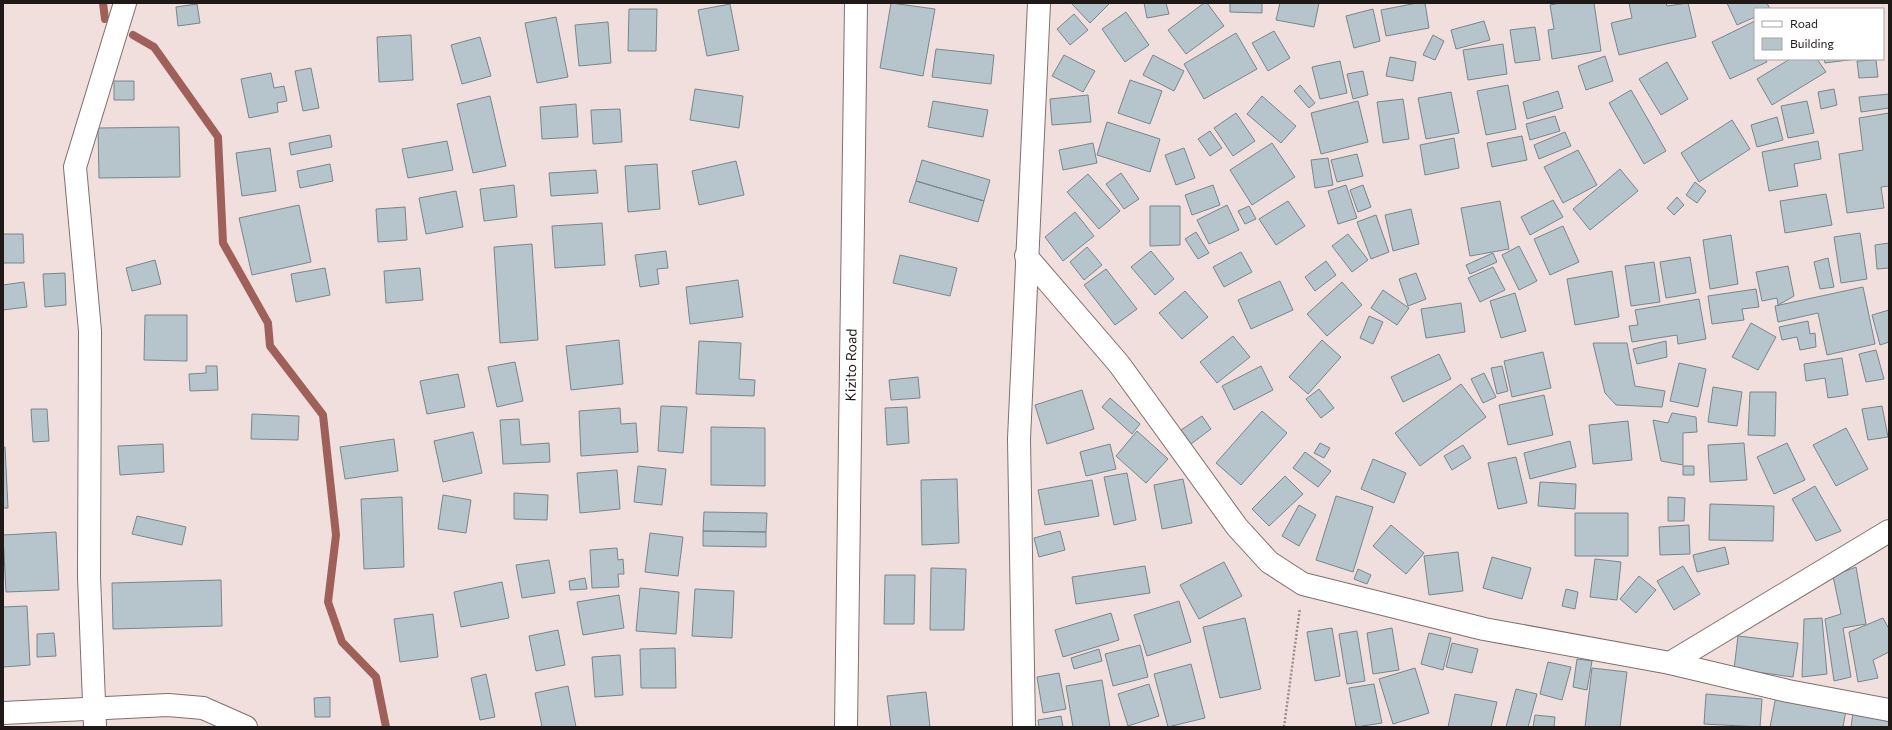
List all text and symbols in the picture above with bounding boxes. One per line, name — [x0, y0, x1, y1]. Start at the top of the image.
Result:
legend — [1754, 8, 1884, 60]
text: Road — [1790, 16, 1818, 30]
text: Building — [1790, 36, 1834, 50]
street label: Kizito Road — [841, 328, 860, 402]

